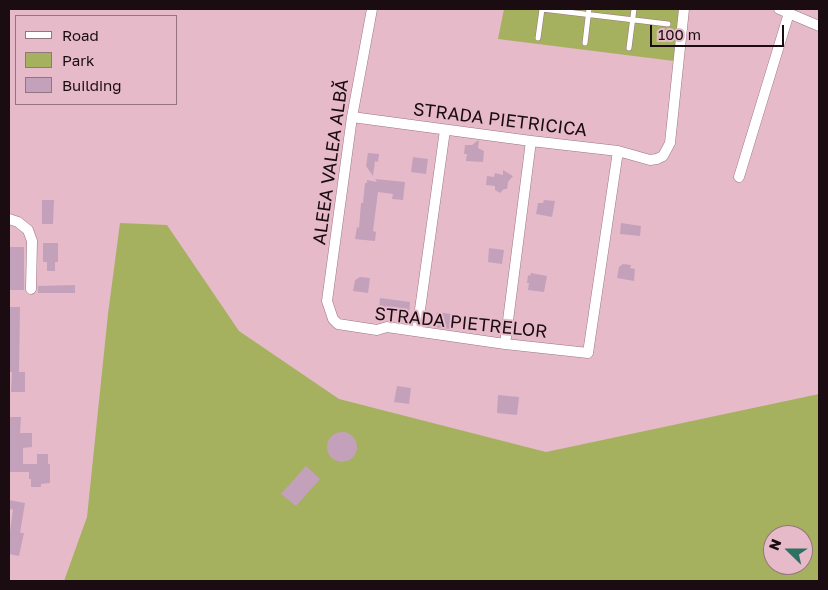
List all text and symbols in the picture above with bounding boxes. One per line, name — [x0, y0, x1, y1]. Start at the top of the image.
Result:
legend — [15, 15, 178, 105]
scale bar — [653, 15, 787, 47]
text: 100 m — [658, 25, 701, 43]
text: Road — [62, 26, 99, 44]
text: Park — [62, 51, 94, 69]
text: Building — [62, 76, 122, 94]
street label: ALEEA VALEA ALBĂ — [309, 78, 353, 246]
street label: STRADA PIETRICICA — [412, 99, 588, 141]
street label: STRADA PIETRELOR — [374, 303, 548, 343]
north arrow — [763, 525, 813, 575]
text: N — [765, 536, 784, 553]

